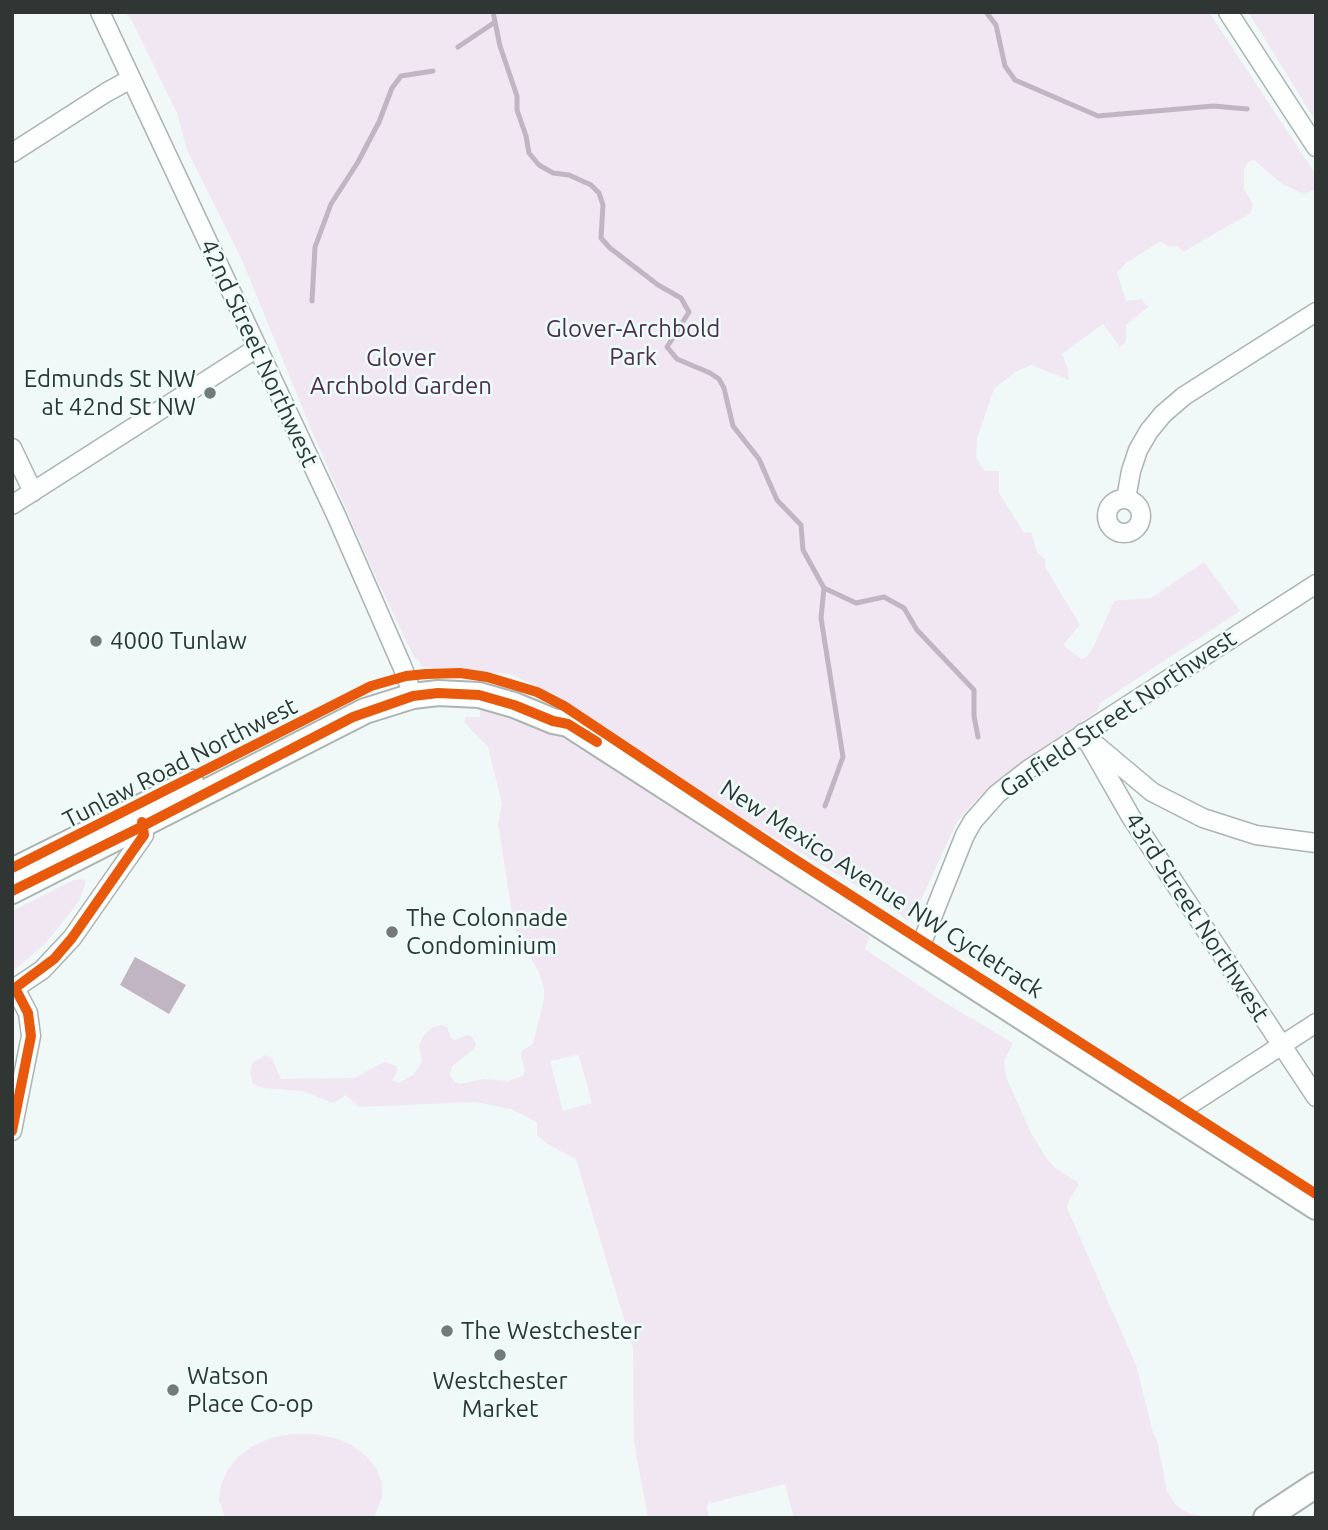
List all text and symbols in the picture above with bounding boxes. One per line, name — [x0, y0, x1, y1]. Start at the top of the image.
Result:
street label: 42nd Street Northwest — [194, 235, 324, 471]
park label: Glover-Archbold Park — [546, 315, 720, 371]
park label: Glover Archbold Garden — [310, 344, 492, 400]
place label: Edmunds St NW at 42nd St NW — [24, 365, 196, 421]
marker: Edmunds St NW at 42nd St NW — [202, 385, 218, 401]
street label: Garfield Street Northwest — [994, 624, 1242, 804]
place label: 4000 Tunlaw — [110, 627, 247, 655]
marker: 4000 Tunlaw — [88, 633, 104, 649]
street label: Tunlaw Road Northwest — [58, 691, 302, 835]
street label: New Mexico Avenue NW Cycletrack — [715, 774, 1049, 1004]
street label: 43rd Street Northwest — [1119, 807, 1275, 1027]
place label: The Colonnade Condominium — [406, 904, 568, 960]
marker: The Colonnade Condominium — [384, 924, 400, 940]
place label: The Westchester — [461, 1317, 642, 1345]
marker: The Westchester — [439, 1323, 455, 1339]
marker: Westchester Market — [492, 1347, 508, 1363]
place label: Watson Place Co-op — [187, 1362, 314, 1418]
place label: Westchester Market — [432, 1367, 568, 1423]
marker: Watson Place Co-op — [165, 1382, 181, 1398]

